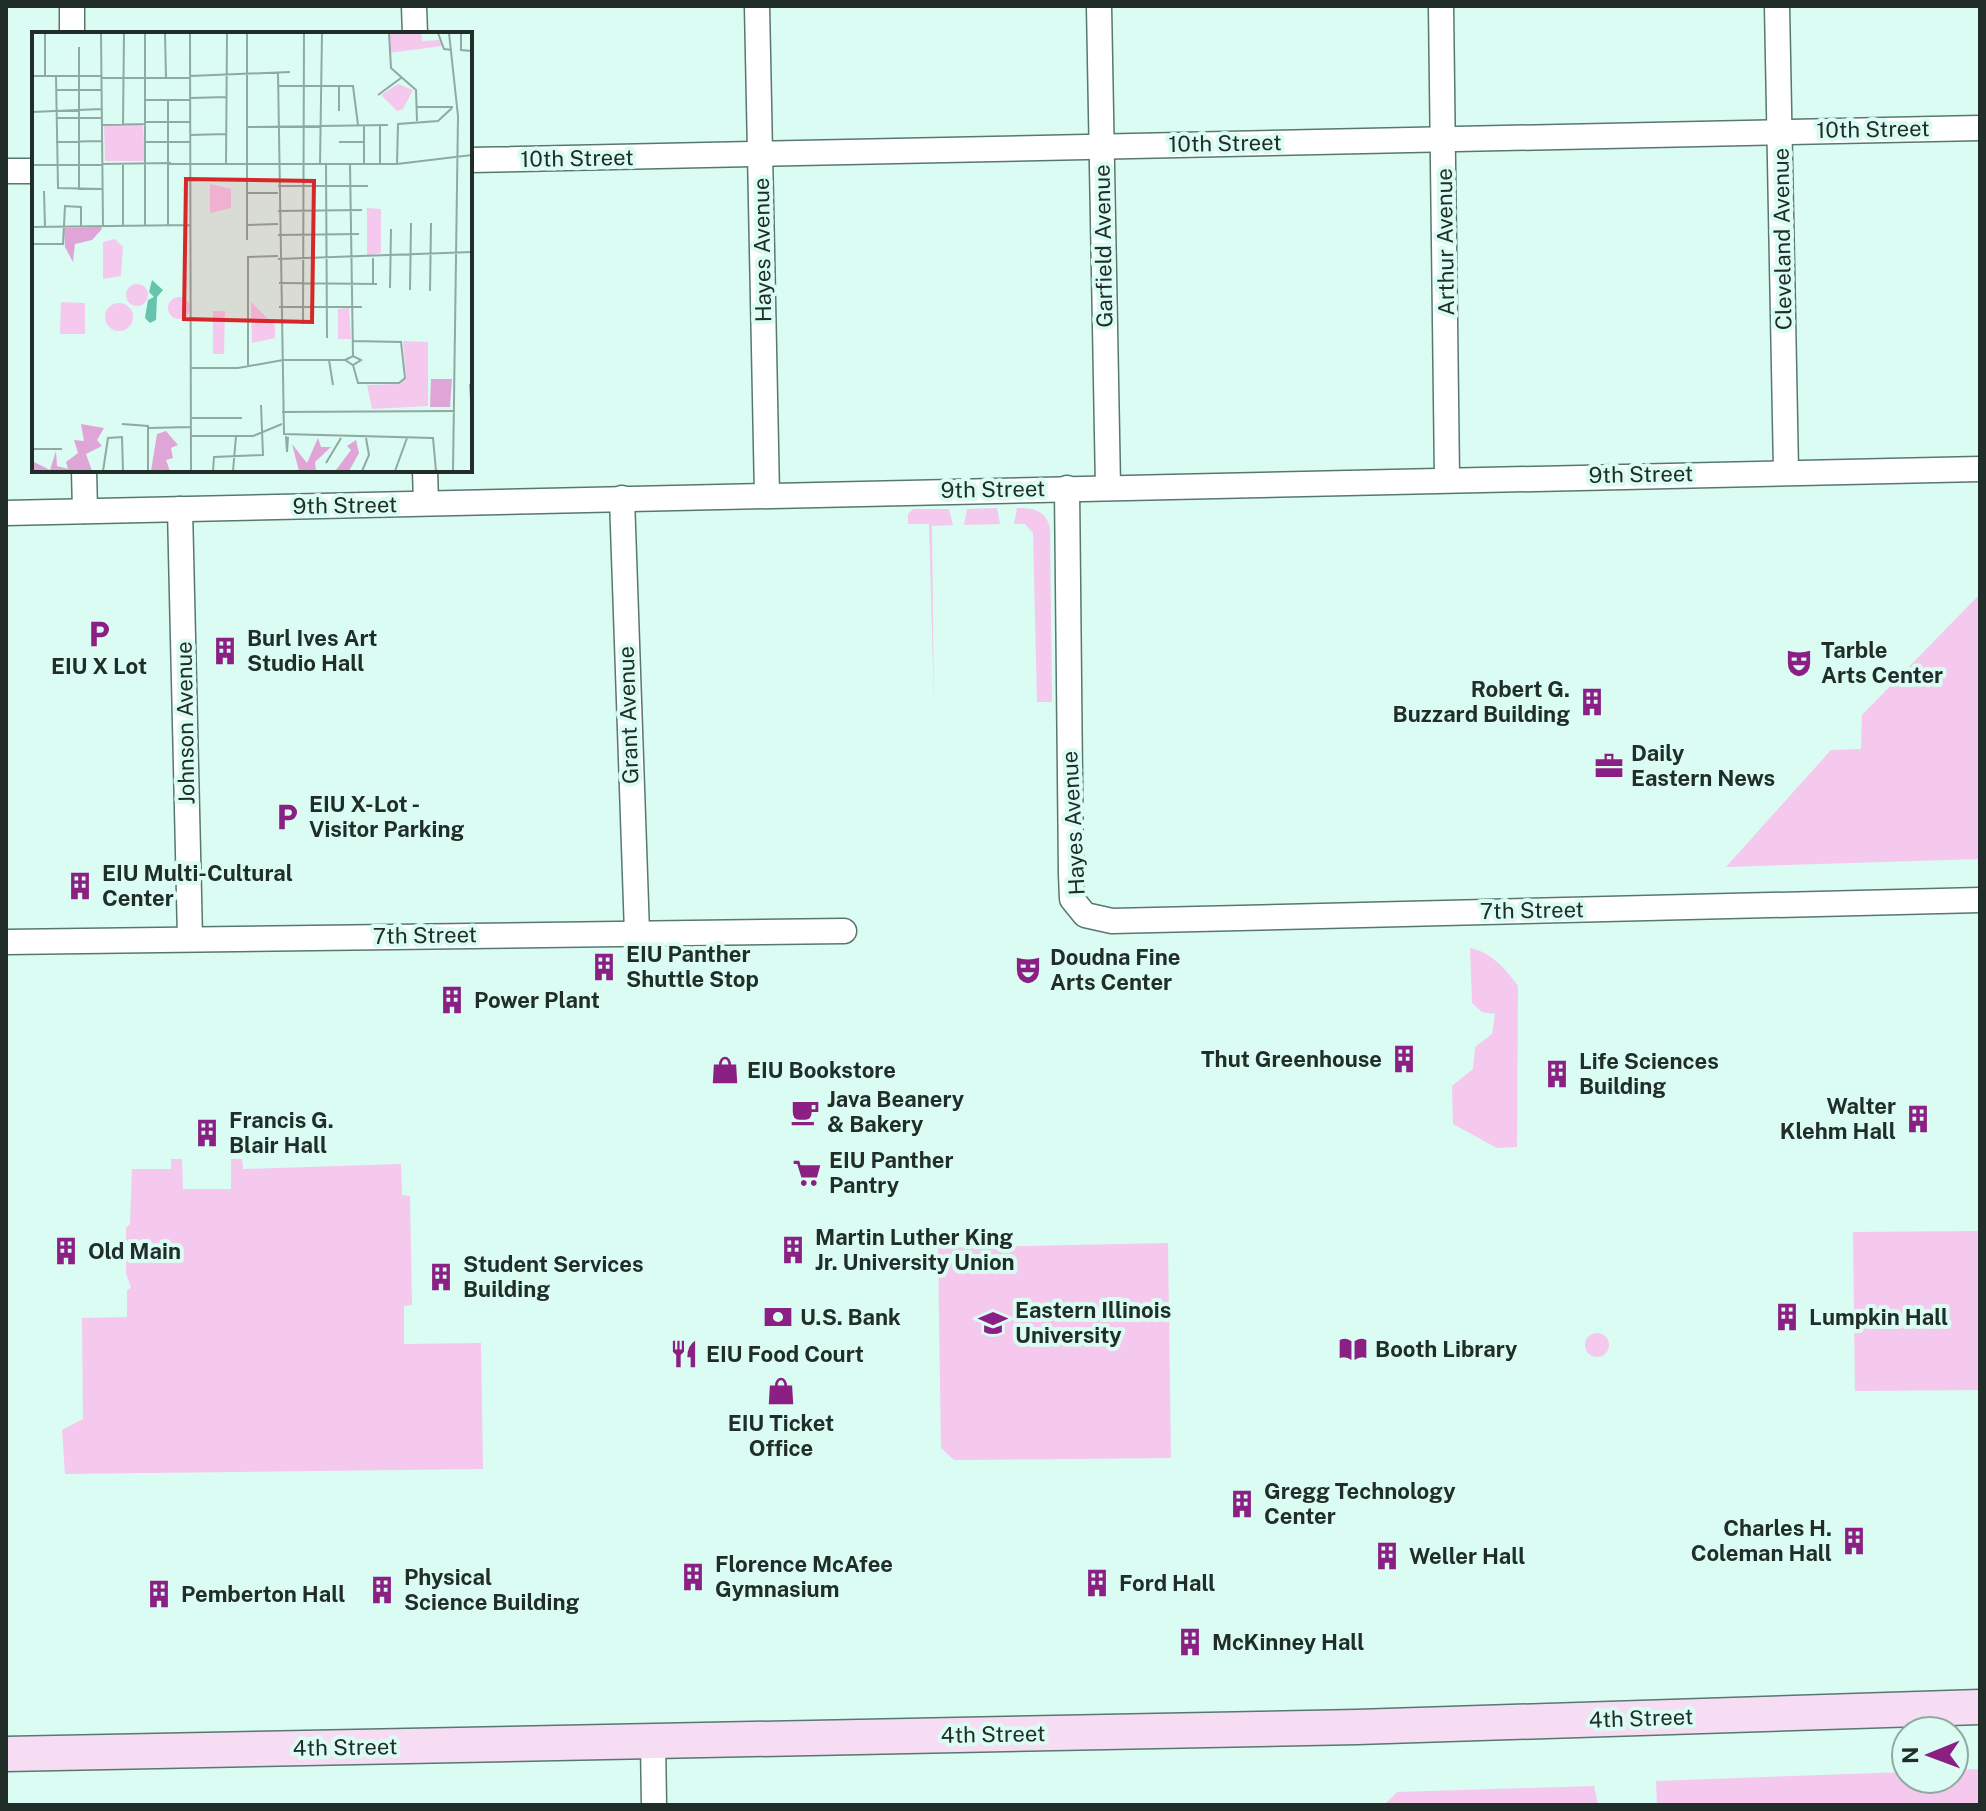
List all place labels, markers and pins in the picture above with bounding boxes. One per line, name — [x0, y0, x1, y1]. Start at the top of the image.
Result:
parking icon: EIU X Lot — [84, 619, 114, 649]
place label: Burl Ives Art Studio Hall — [247, 625, 378, 676]
building icon: Burl Ives Art Studio Hall — [210, 636, 240, 666]
place label: Tarble Arts Center — [1821, 637, 1943, 688]
theatre icon: Tarble Arts Center — [1784, 648, 1814, 678]
place label: EIU X Lot — [51, 653, 147, 679]
place label: Robert G. Buzzard Building — [1393, 676, 1570, 727]
building icon: Robert G. Buzzard Building — [1577, 687, 1607, 717]
place label: Daily Eastern News — [1631, 740, 1775, 791]
office icon: Daily Eastern News — [1594, 751, 1624, 781]
place label: EIU X-Lot - Visitor Parking — [309, 791, 465, 842]
parking icon: EIU X-Lot - Visitor Parking — [272, 802, 302, 832]
place label: EIU Multi-Cultural Center — [102, 860, 293, 911]
building icon: EIU Multi-Cultural Center — [65, 871, 95, 901]
place label: EIU Panther Shuttle Stop — [626, 941, 759, 992]
place label: Doudna Fine Arts Center — [1050, 944, 1181, 995]
building icon: EIU Panther Shuttle Stop — [589, 952, 619, 982]
theatre icon: Doudna Fine Arts Center — [1013, 955, 1043, 985]
building icon: Power Plant — [437, 985, 467, 1015]
place label: Power Plant — [474, 987, 600, 1013]
building icon: Thut Greenhouse — [1389, 1044, 1419, 1074]
place label: Thut Greenhouse — [1201, 1046, 1382, 1072]
place label: Life Sciences Building — [1579, 1048, 1719, 1099]
shop icon: EIU Bookstore — [710, 1055, 740, 1085]
place label: EIU Bookstore — [747, 1057, 896, 1083]
building icon: Life Sciences Building — [1542, 1059, 1572, 1089]
place label: Java Beanery & Bakery — [827, 1086, 965, 1137]
place label: Walter Klehm Hall — [1780, 1093, 1896, 1144]
cafe icon: Java Beanery & Bakery — [790, 1097, 820, 1127]
building icon: Walter Klehm Hall — [1903, 1104, 1933, 1134]
place label: Francis G. Blair Hall — [229, 1107, 334, 1158]
building icon: Francis G. Blair Hall — [192, 1118, 222, 1148]
place label: EIU Panther Pantry — [829, 1147, 954, 1198]
supermarket icon: EIU Panther Pantry — [792, 1158, 822, 1188]
place label: Martin Luther King Jr. University Union — [815, 1224, 1015, 1275]
building icon: Martin Luther King Jr. University Union — [778, 1235, 808, 1265]
building icon: Old Main — [51, 1236, 81, 1266]
place label: Old Main — [88, 1238, 181, 1264]
place label: Student Services Building — [463, 1251, 644, 1302]
building icon: Student Services Building — [426, 1262, 456, 1292]
place label: Eastern Illinois University — [1015, 1297, 1171, 1348]
bank icon: U.S. Bank — [763, 1302, 793, 1332]
building icon: Lumpkin Hall — [1772, 1302, 1802, 1332]
place label: U.S. Bank — [800, 1304, 901, 1330]
place label: Lumpkin Hall — [1809, 1304, 1948, 1330]
school or university icon: Eastern Illinois University — [978, 1308, 1008, 1338]
library icon: Booth Library — [1338, 1334, 1368, 1364]
place label: Booth Library — [1375, 1336, 1518, 1362]
restaurant icon: EIU Food Court — [669, 1339, 699, 1369]
place label: EIU Food Court — [706, 1341, 864, 1367]
shop icon: EIU Ticket Office — [766, 1376, 796, 1406]
place label: EIU Ticket Office — [728, 1410, 834, 1461]
place label: Gregg Technology Center — [1264, 1478, 1456, 1529]
building icon: Gregg Technology Center — [1227, 1489, 1257, 1519]
place label: Charles H. Coleman Hall — [1691, 1515, 1832, 1566]
building icon: Charles H. Coleman Hall — [1839, 1526, 1869, 1556]
building icon: Weller Hall — [1372, 1541, 1402, 1571]
place label: Weller Hall — [1409, 1543, 1525, 1569]
place label: Florence McAfee Gymnasium — [715, 1551, 893, 1602]
building icon: Florence McAfee Gymnasium — [678, 1562, 708, 1592]
place label: Physical Science Building — [404, 1564, 579, 1615]
building icon: Ford Hall — [1082, 1568, 1112, 1598]
place label: Ford Hall — [1119, 1570, 1216, 1596]
building icon: Physical Science Building — [367, 1575, 397, 1605]
building icon: Pemberton Hall — [144, 1579, 174, 1609]
place label: Pemberton Hall — [181, 1581, 345, 1607]
building icon: McKinney Hall — [1175, 1627, 1205, 1657]
place label: McKinney Hall — [1212, 1629, 1365, 1655]

